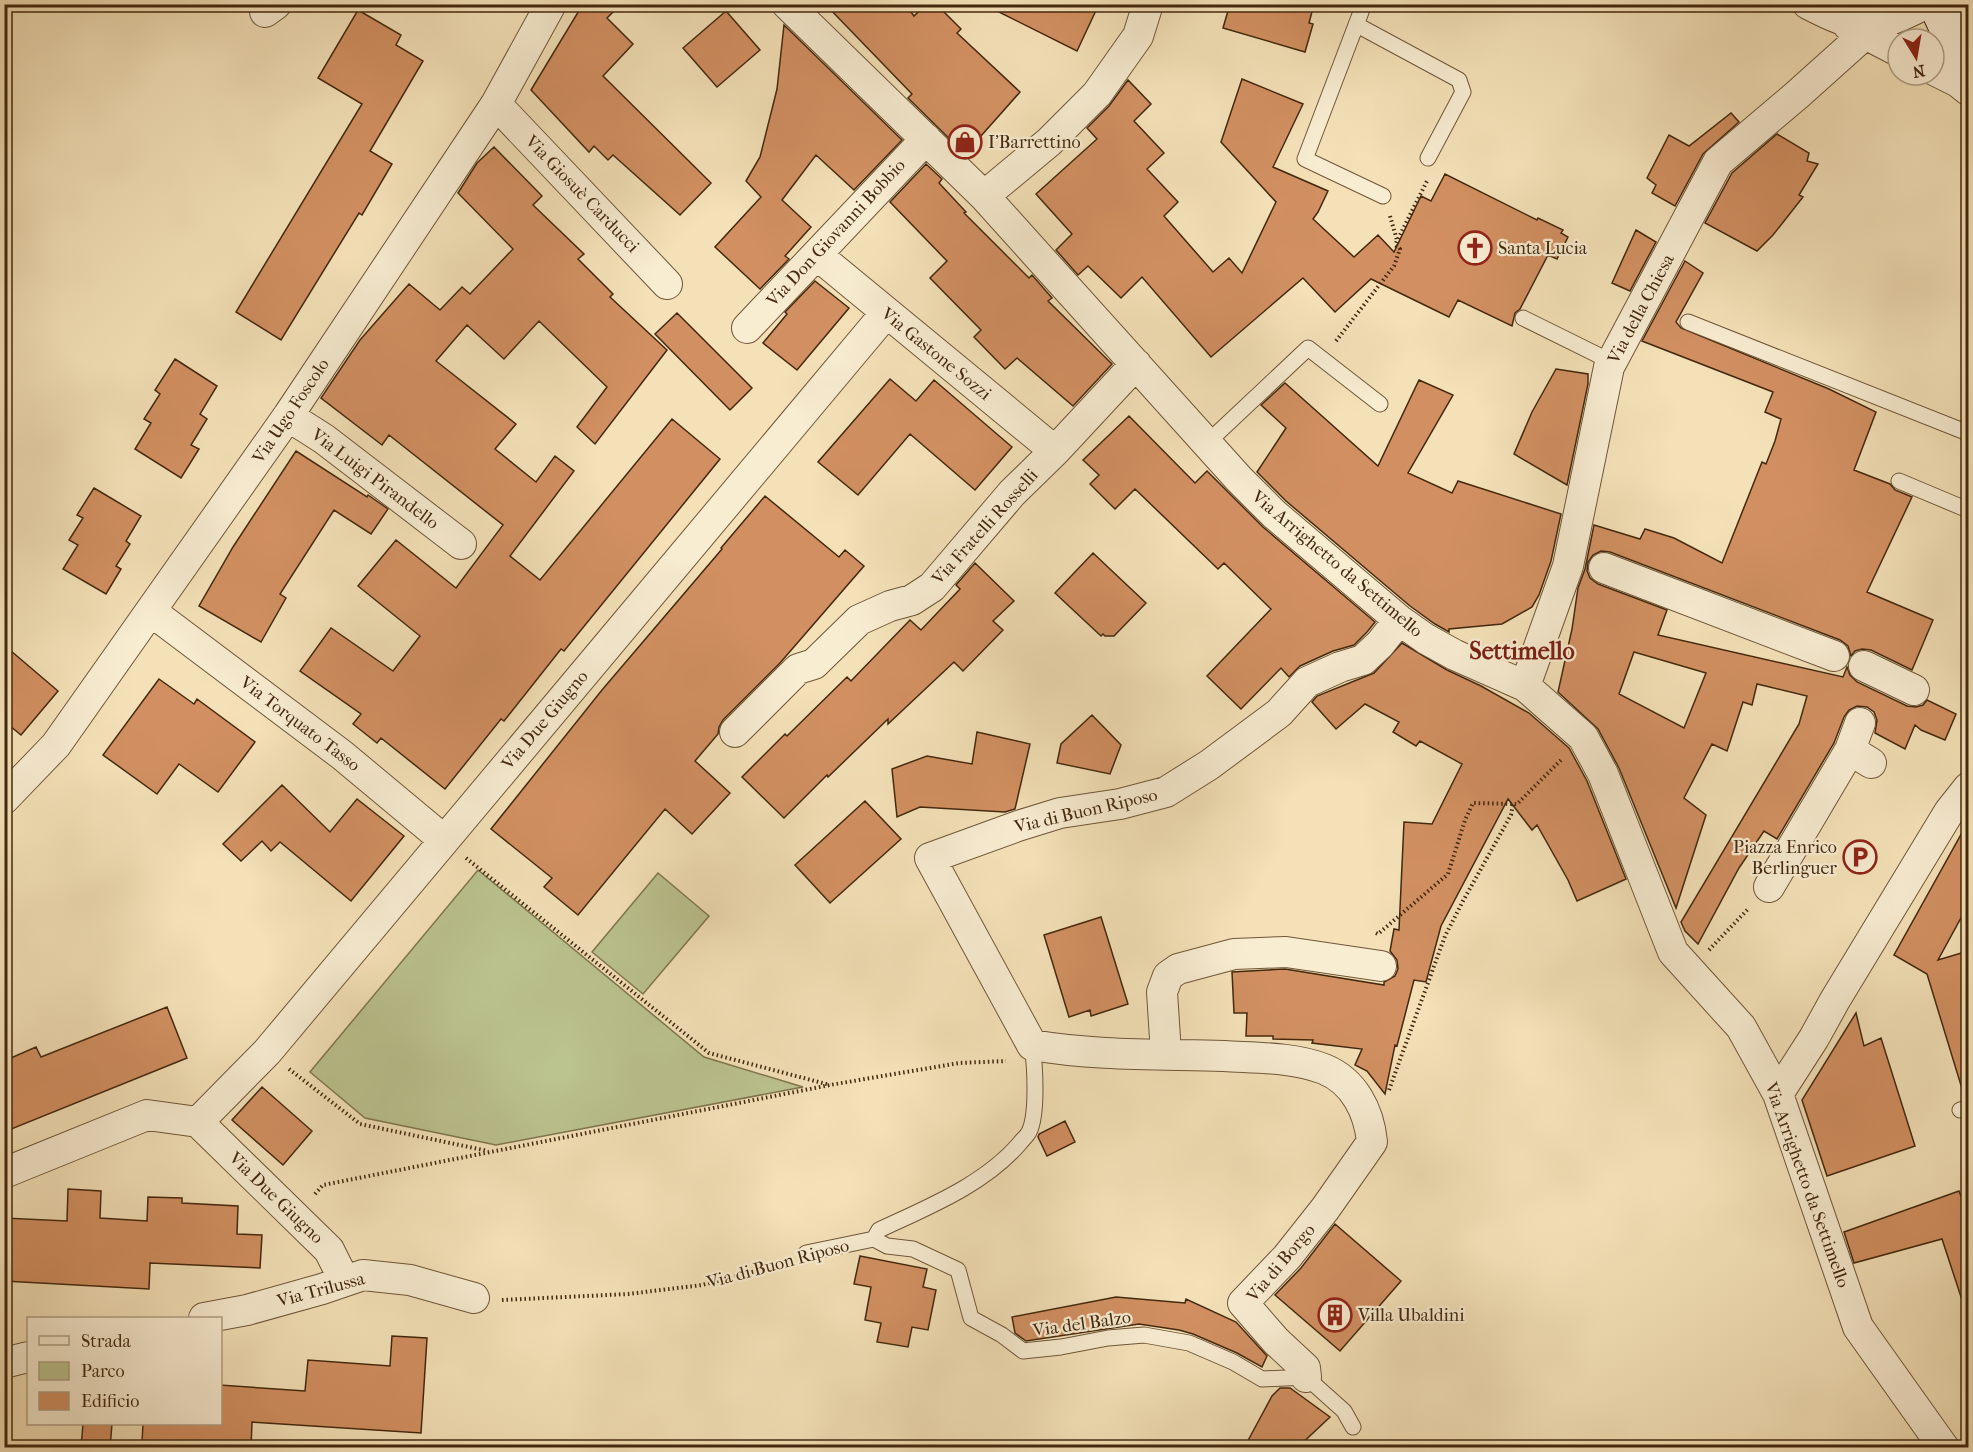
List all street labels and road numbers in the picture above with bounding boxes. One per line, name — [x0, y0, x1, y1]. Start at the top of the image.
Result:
street label: Via Giosuè Carducci — [520, 130, 644, 257]
street label: Via Don Giovanni Bobbio — [762, 155, 910, 312]
street label: Via della Chiesa — [1603, 250, 1679, 368]
street label: Via Gastone Sozzi — [876, 303, 996, 405]
street label: Via Ugo Foscolo — [248, 355, 334, 468]
street label: Via Luigi Pirandello — [306, 424, 443, 534]
street label: Via Fratelli Rosselli — [927, 464, 1043, 590]
street label: Via Arrighetto da Settimello — [1246, 486, 1427, 642]
street label: Via Due Giugno — [497, 666, 593, 775]
street label: Via Torquato Tasso — [235, 671, 364, 776]
street label: Via di Buon Riposo — [1011, 784, 1160, 838]
street label: Via Arrighetto da Settimello — [1760, 1079, 1854, 1290]
street label: Via Due Giugno — [224, 1147, 328, 1248]
street label: Via di Borgo — [1242, 1220, 1320, 1307]
street label: Via di Buon Riposo — [704, 1235, 851, 1293]
street label: Via Trilussa — [274, 1268, 368, 1312]
street label: Via del Balzo — [1031, 1307, 1132, 1341]

